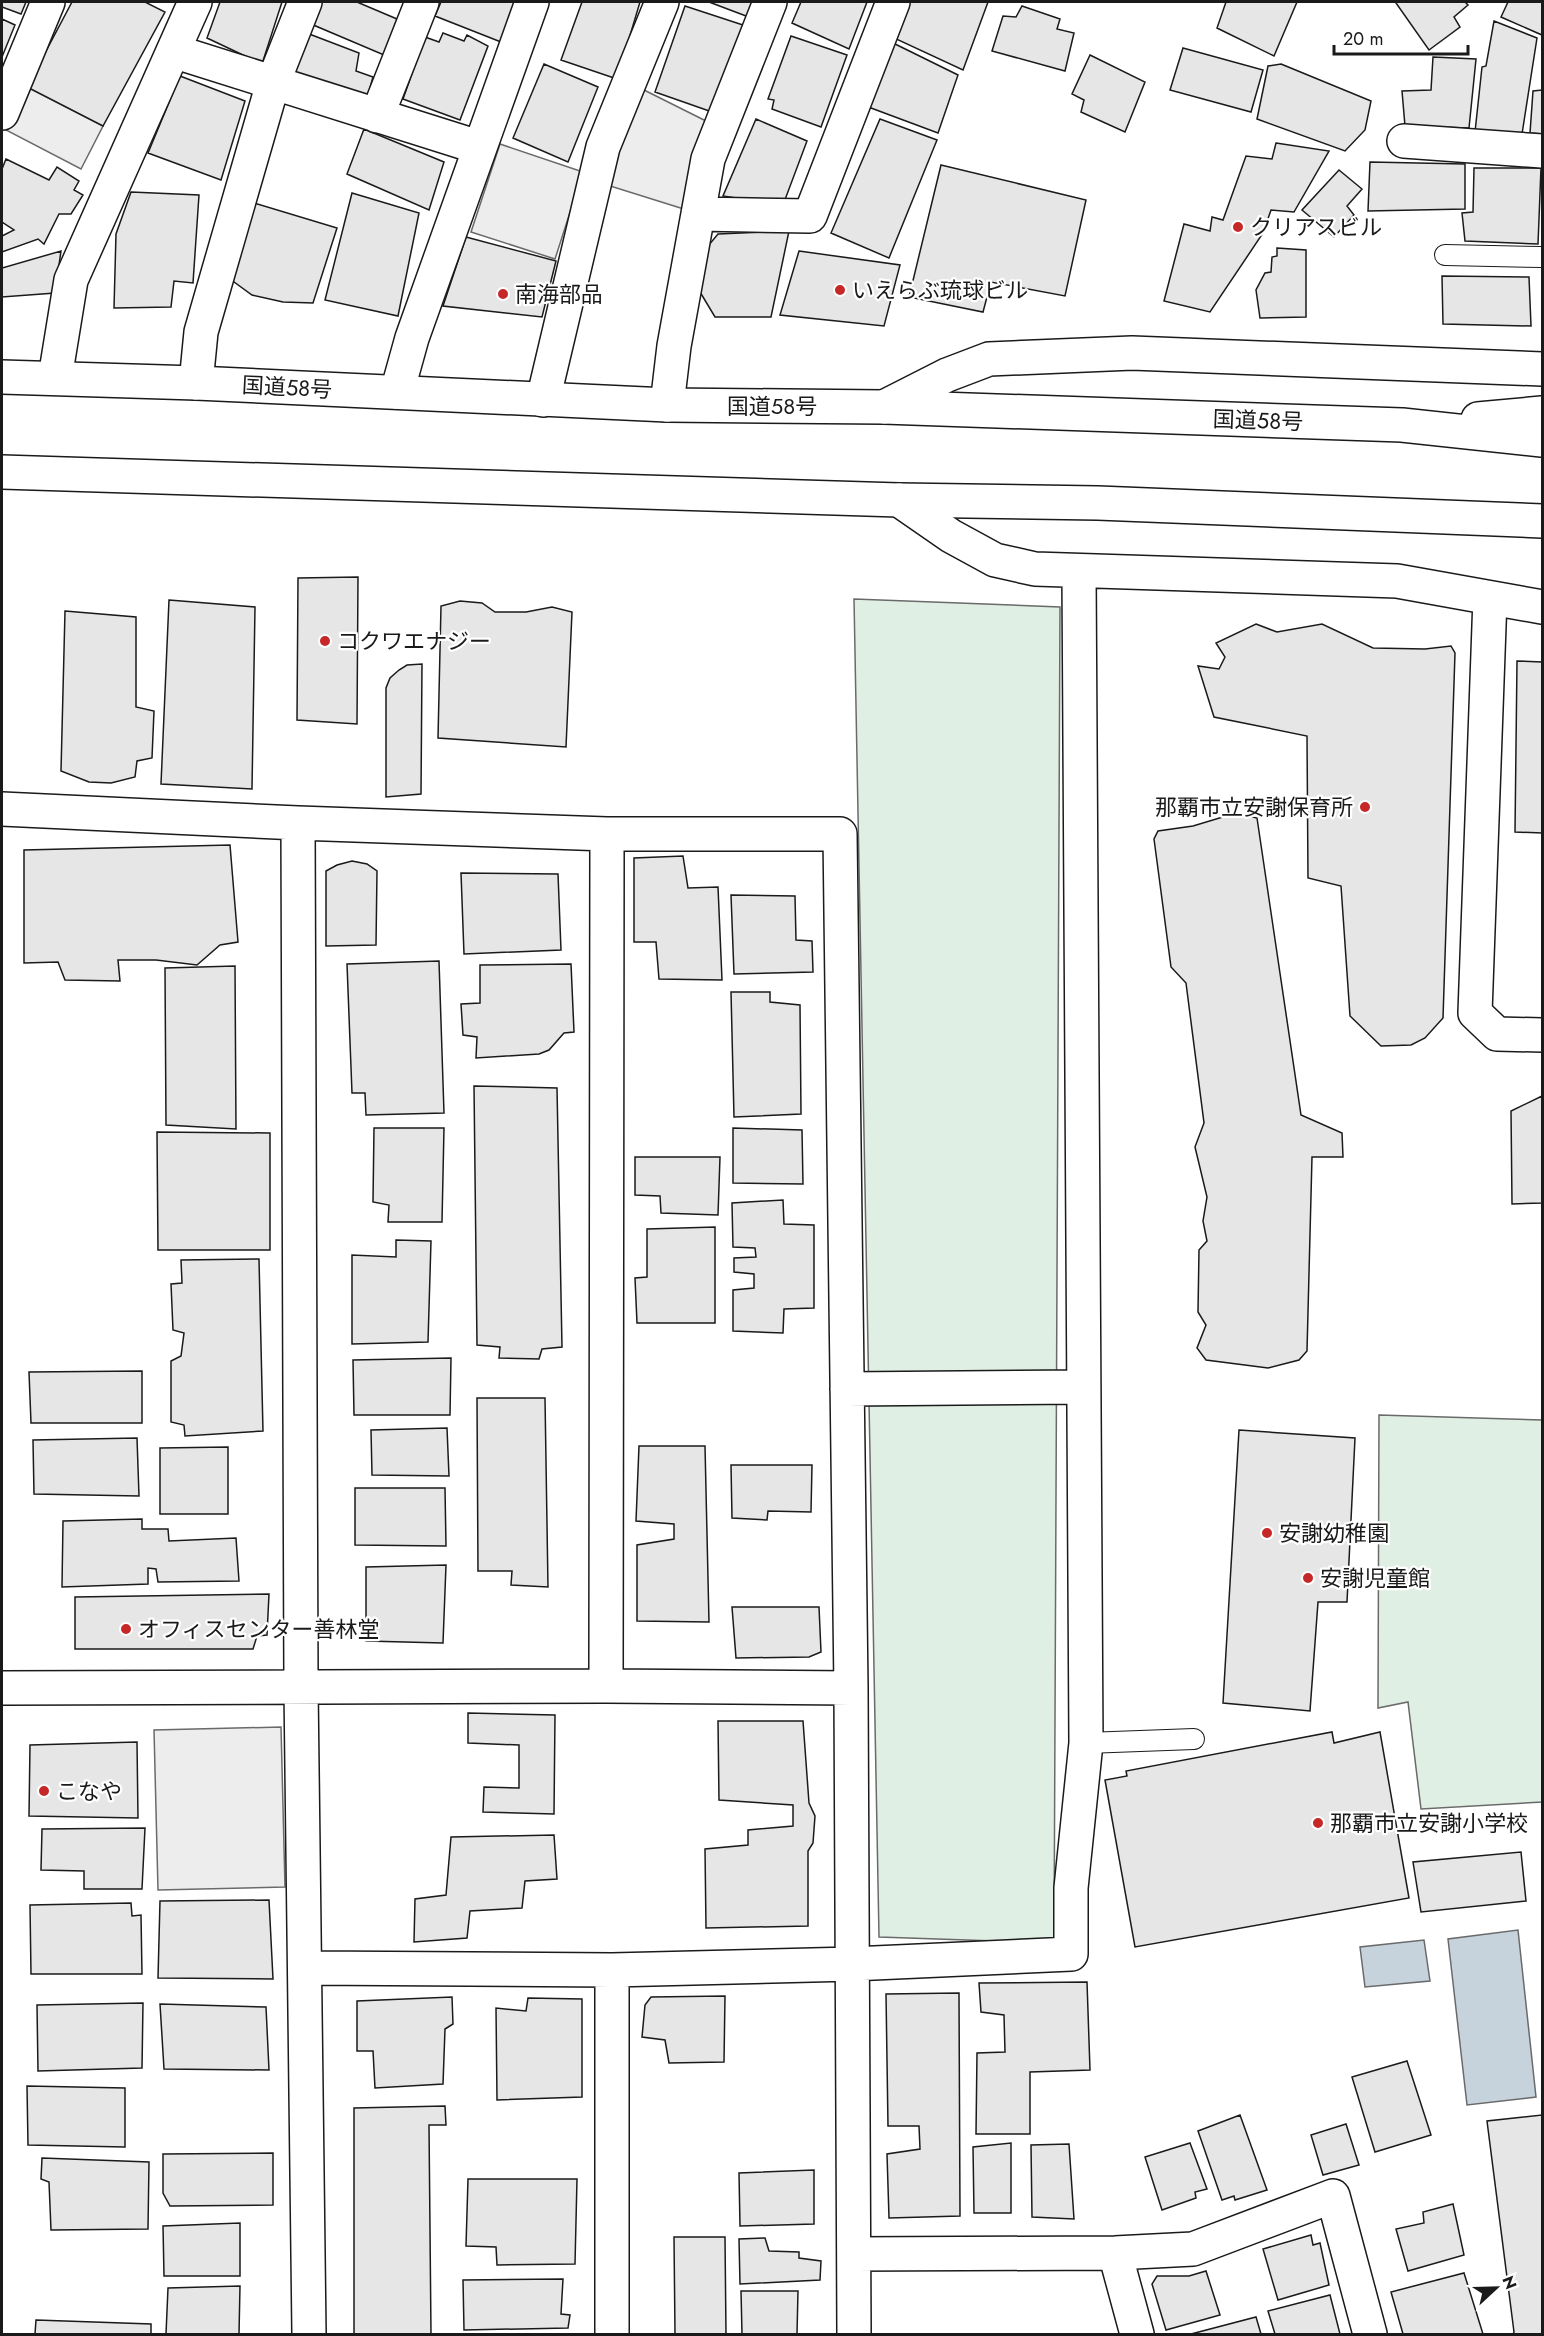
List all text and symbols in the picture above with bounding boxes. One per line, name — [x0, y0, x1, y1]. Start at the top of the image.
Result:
scale bar — [1334, 18, 1468, 56]
text: 20 m — [1343, 26, 1383, 52]
place label: クリアスビル — [1250, 211, 1382, 243]
marker: クリアスビル — [1231, 220, 1245, 234]
place label: いえらぶ琉球ビル — [852, 274, 1028, 306]
place label: 南海部品 — [515, 278, 603, 310]
marker: いえらぶ琉球ビル — [833, 283, 847, 297]
marker: 南海部品 — [496, 287, 510, 301]
street label: 国道58号 — [241, 369, 333, 405]
street label: 国道58号 — [727, 390, 817, 422]
street label: 国道58号 — [1212, 402, 1304, 438]
place label: コクワエナジー — [337, 625, 491, 657]
marker: コクワエナジー — [318, 634, 332, 648]
place label: 那覇市立安謝保育所 — [1155, 791, 1353, 823]
marker: 那覇市立安謝保育所 — [1358, 800, 1372, 814]
place label: 安謝幼稚園 — [1279, 1517, 1389, 1549]
marker: 安謝幼稚園 — [1260, 1526, 1274, 1540]
place label: 安謝児童館 — [1320, 1562, 1430, 1594]
marker: 安謝児童館 — [1301, 1571, 1315, 1585]
place label: オフィスセンター善林堂 — [138, 1613, 380, 1645]
marker: オフィスセンター善林堂 — [119, 1622, 133, 1636]
place label: こなや — [56, 1775, 122, 1807]
marker: こなや — [37, 1784, 51, 1798]
place label: 那覇市立安謝小学校 — [1330, 1807, 1528, 1839]
marker: 那覇市立安謝小学校 — [1311, 1816, 1325, 1830]
north arrow — [1466, 2258, 1526, 2318]
text: N — [1496, 2272, 1522, 2293]

